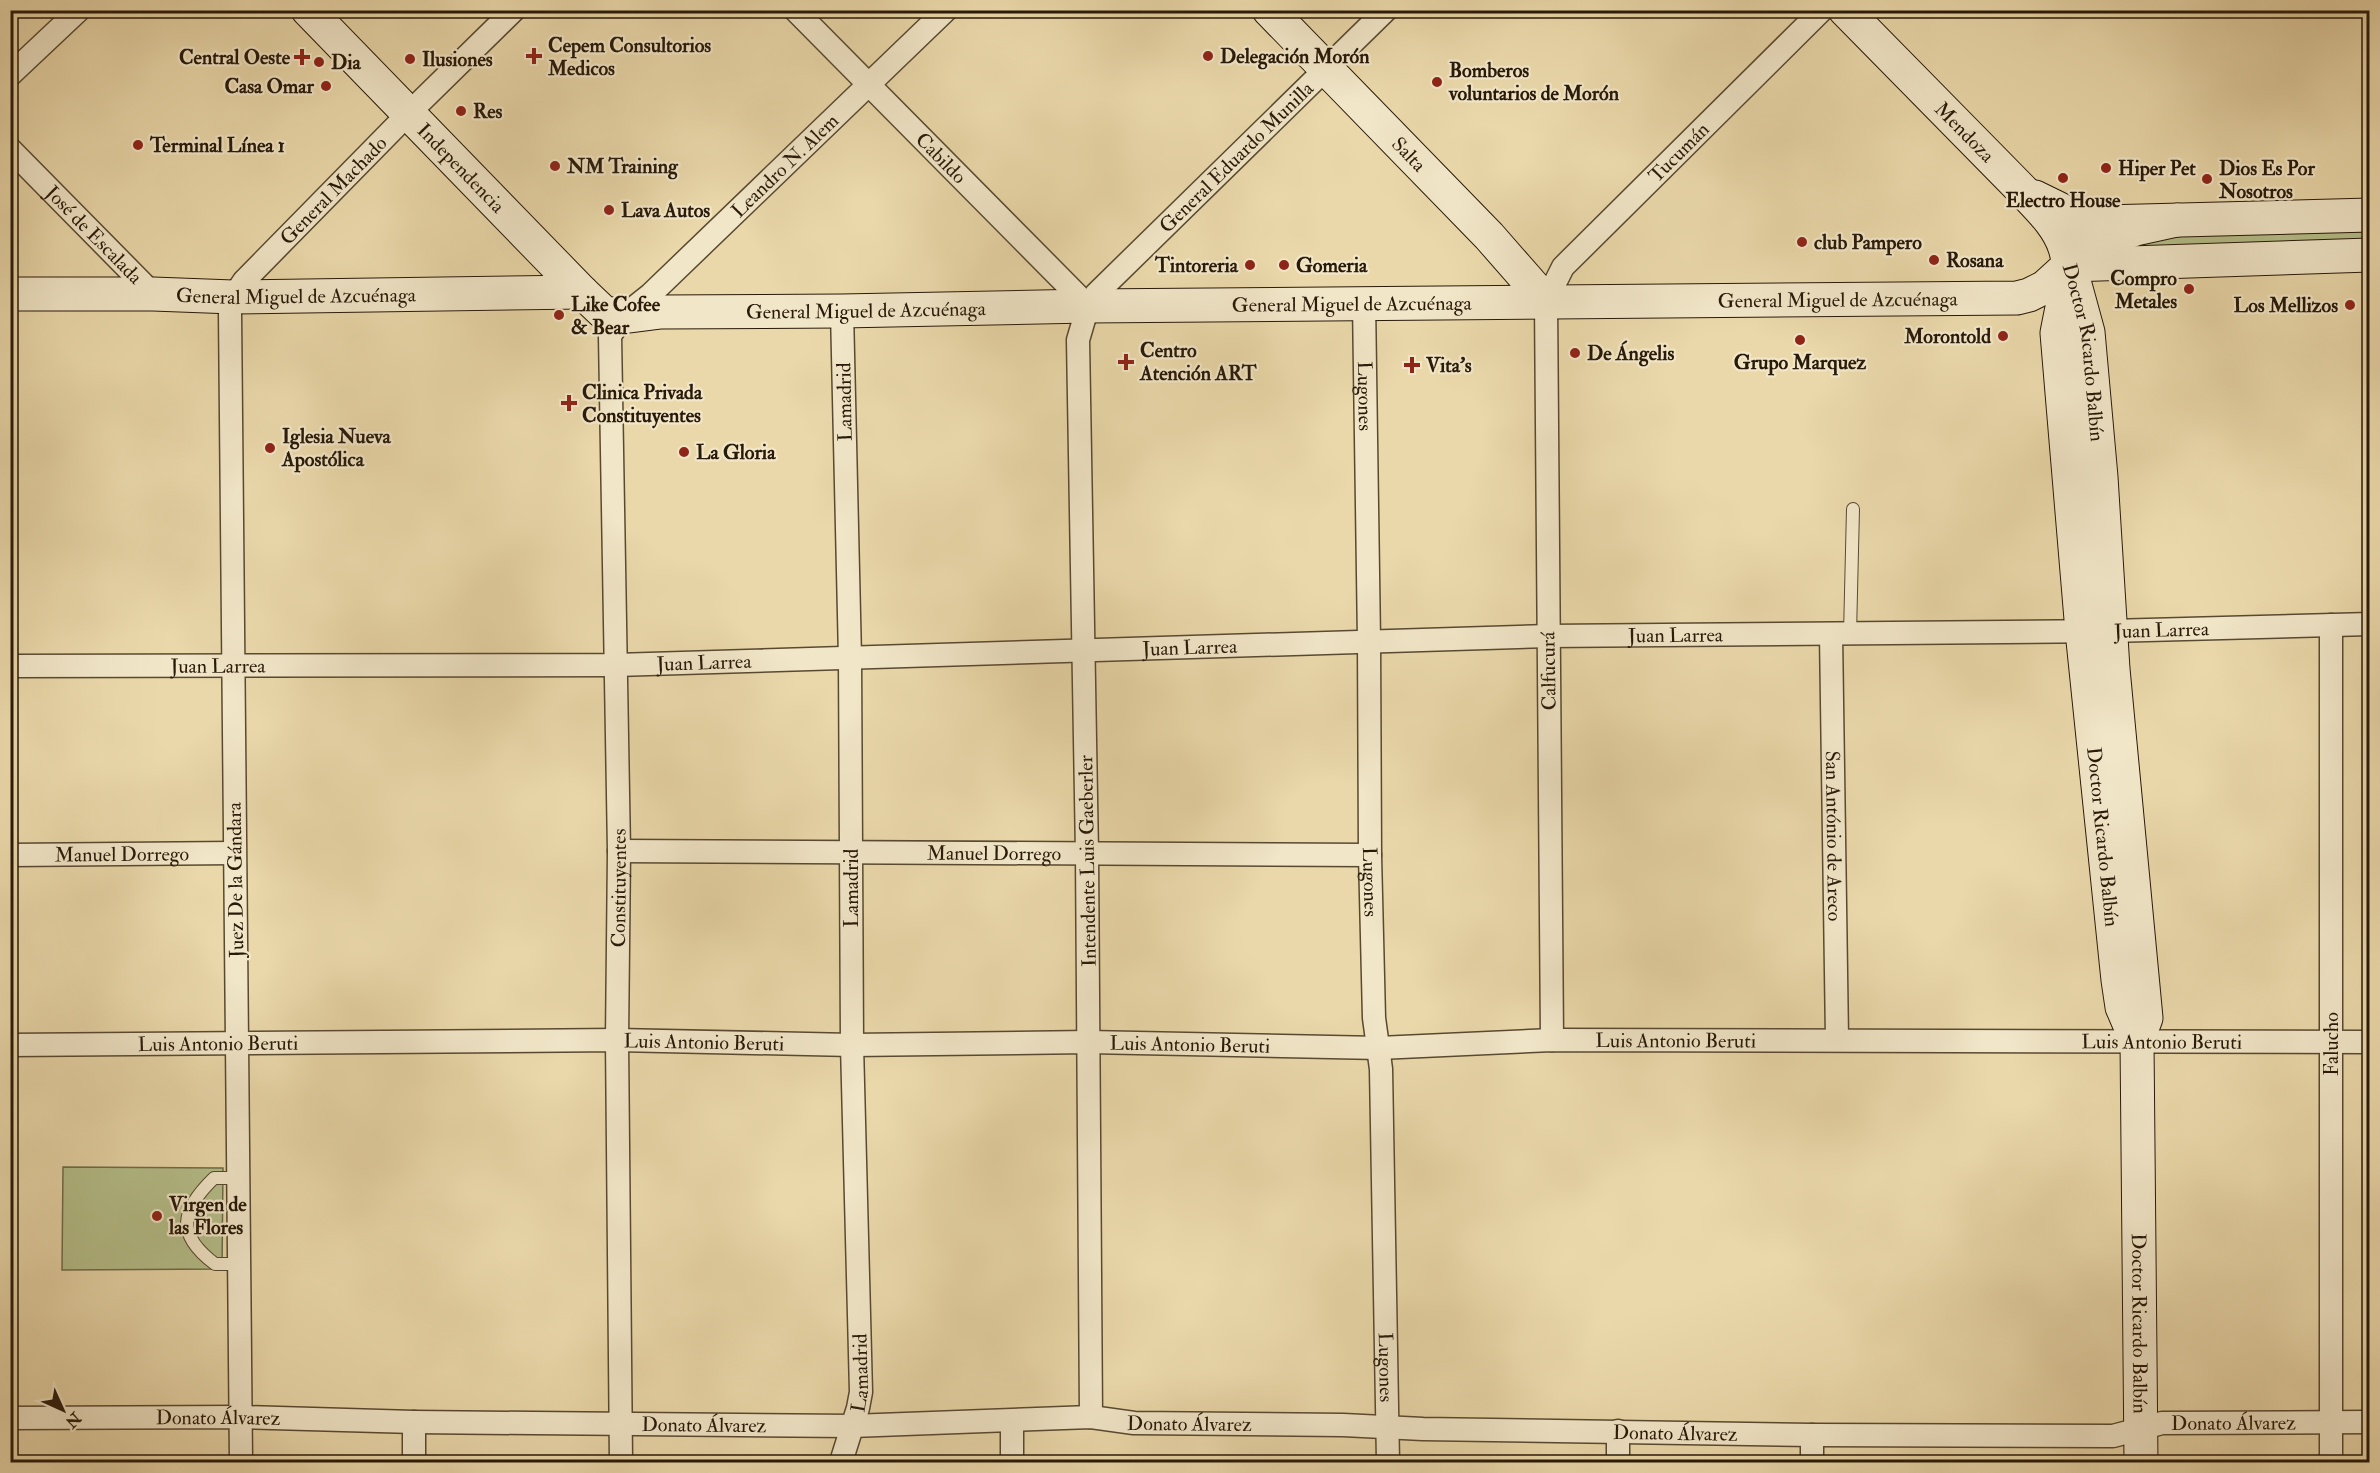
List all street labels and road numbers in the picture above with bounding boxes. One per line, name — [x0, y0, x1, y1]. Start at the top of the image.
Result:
street label: General Eduardo Munilla — [1154, 76, 1319, 238]
street label: Mendoza — [1929, 97, 2000, 168]
street label: Leandro N. Alem — [726, 108, 844, 223]
street label: Tucumán — [1643, 117, 1715, 188]
street label: Independencia — [412, 118, 511, 219]
street label: Cabildo — [910, 127, 972, 189]
street label: General Machado — [275, 131, 392, 250]
street label: Salta — [1386, 132, 1432, 178]
street label: José de Escalada — [39, 180, 148, 290]
street label: Doctor Ricardo Balbín — [2057, 261, 2110, 443]
street label: General Miguel de Azcuénaga — [176, 282, 417, 310]
street label: General Miguel de Azcuénaga — [1718, 287, 1959, 314]
street label: General Miguel de Azcuénaga — [1232, 291, 1473, 318]
street label: General Miguel de Azcuénaga — [746, 296, 987, 325]
street label: Lugones — [1352, 361, 1378, 431]
street label: Lamadrid — [831, 362, 858, 442]
street label: Juan Larrea — [2113, 616, 2210, 644]
street label: Juan Larrea — [1627, 622, 1724, 648]
street label: Calfucurá — [1535, 631, 1562, 711]
street label: Juan Larrea — [1141, 634, 1238, 662]
street label: Juan Larrea — [655, 649, 753, 677]
street label: Juan Larrea — [169, 654, 266, 679]
street label: Doctor Ricardo Balbín — [2081, 746, 2124, 928]
street label: San António de Areco — [1820, 750, 1847, 922]
street label: Intendente Luis Gaeberler — [1073, 754, 1102, 967]
street label: Juez De la Gándara — [222, 801, 249, 959]
street label: Constituyentes — [606, 828, 632, 948]
street label: Manuel Dorrego — [55, 841, 189, 868]
street label: Manuel Dorrego — [927, 841, 1061, 866]
street label: Lugones — [1357, 847, 1384, 917]
street label: Lamadrid — [839, 848, 864, 927]
street label: Falucho — [2319, 1012, 2344, 1076]
street label: Luis Antonio Beruti — [623, 1028, 785, 1057]
street label: Luis Antonio Beruti — [1595, 1028, 1756, 1053]
street label: Luis Antonio Beruti — [2081, 1029, 2242, 1055]
street label: Luis Antonio Beruti — [1109, 1030, 1270, 1059]
street label: Luis Antonio Beruti — [138, 1031, 298, 1057]
street label: Doctor Ricardo Balbín — [2126, 1233, 2153, 1414]
street label: Lugones — [1373, 1332, 1399, 1403]
street label: Lamadrid — [845, 1333, 874, 1414]
street label: Donato Álvarez — [156, 1404, 281, 1431]
street label: Donato Álvarez — [2171, 1410, 2296, 1436]
street label: Donato Álvarez — [1127, 1411, 1252, 1437]
street label: Donato Álvarez — [641, 1412, 767, 1438]
street label: Donato Álvarez — [1613, 1420, 1738, 1447]

